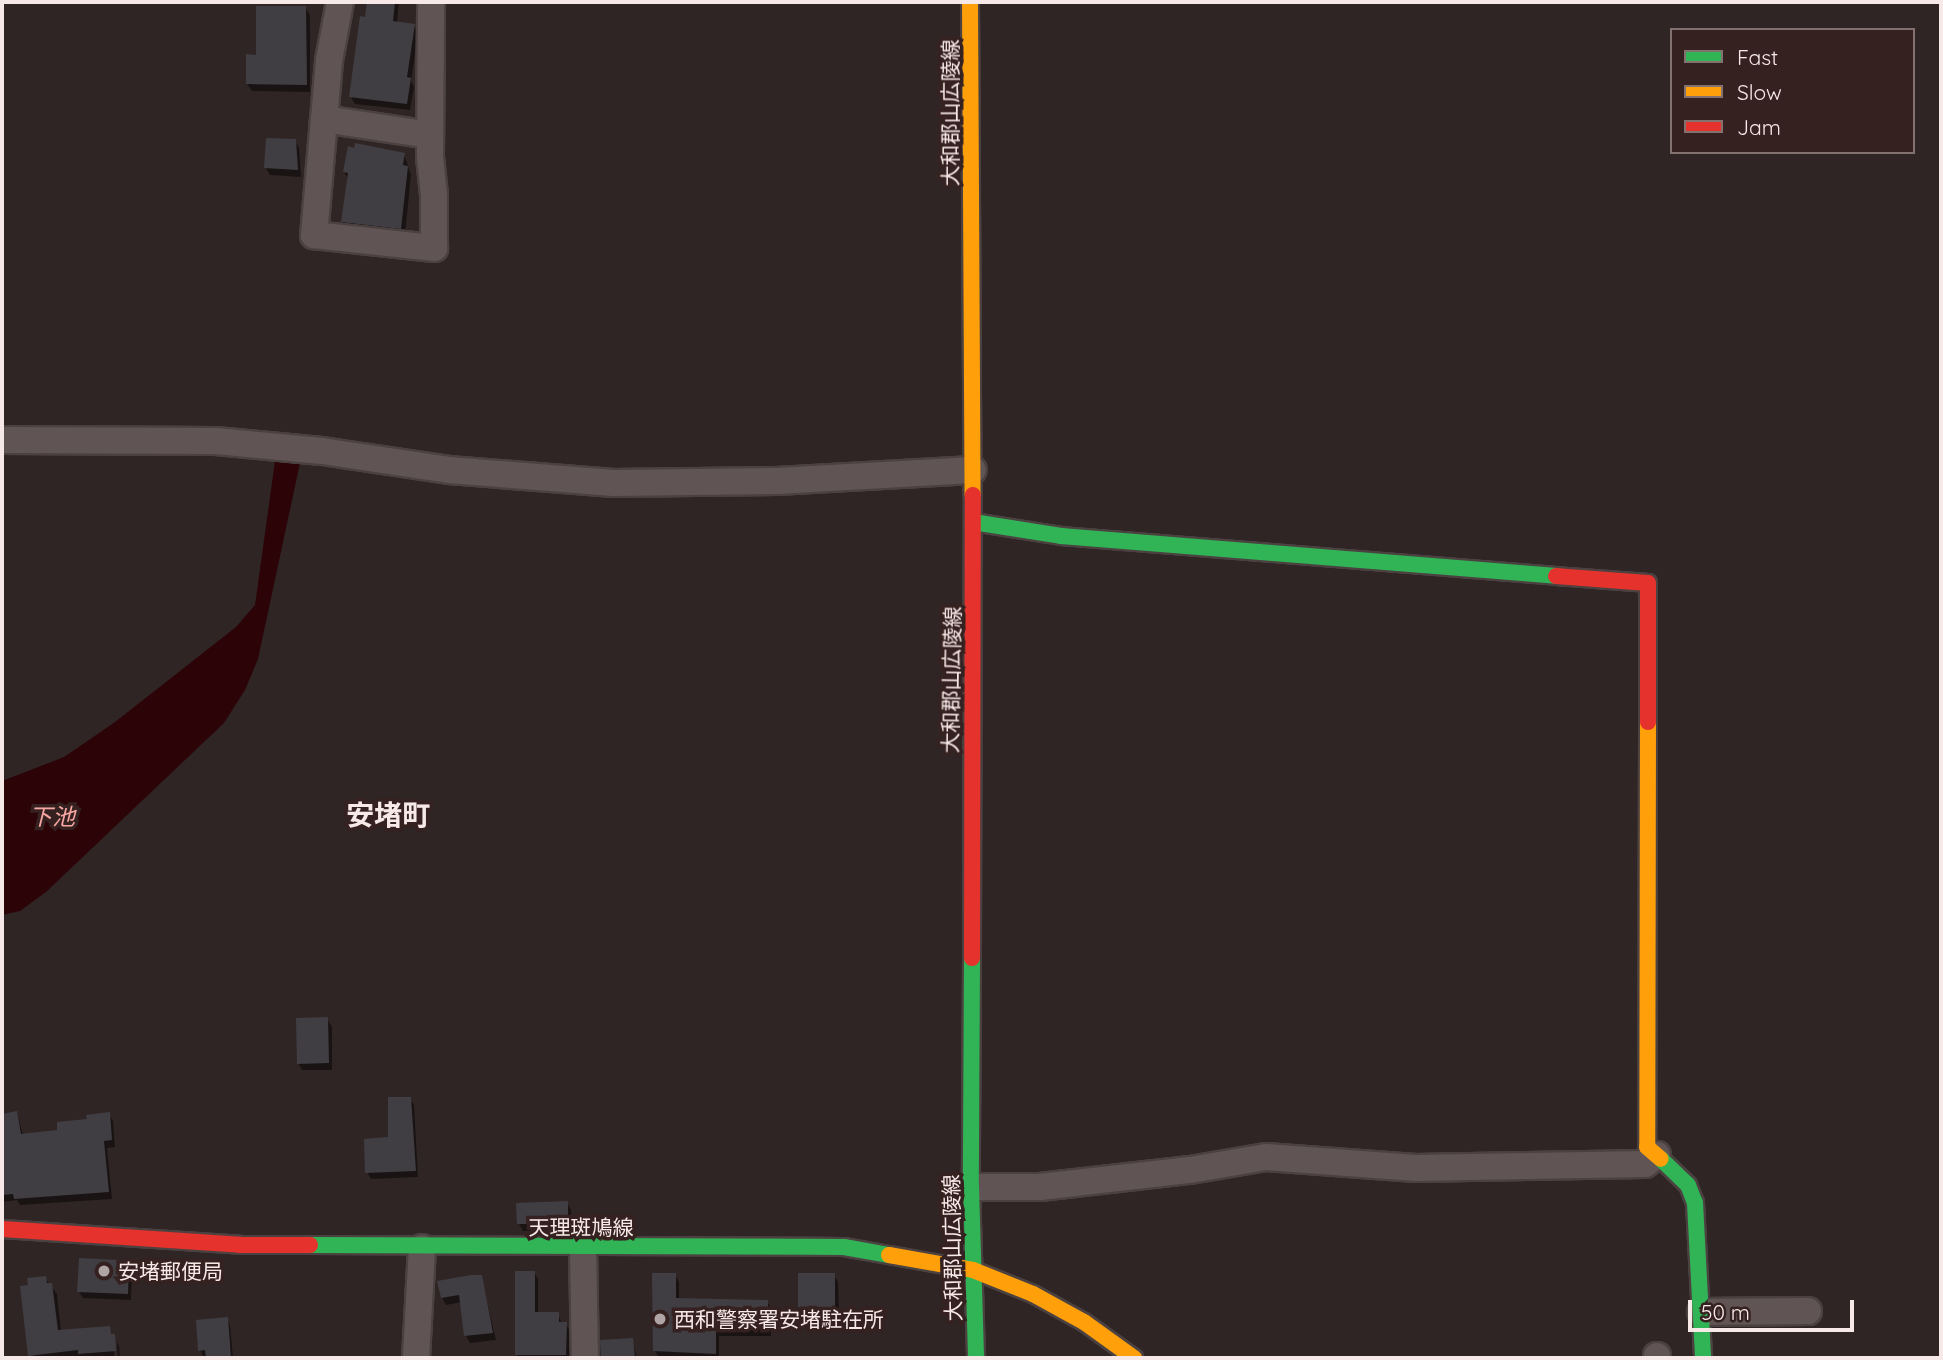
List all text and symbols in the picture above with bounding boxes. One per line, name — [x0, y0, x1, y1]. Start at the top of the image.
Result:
legend — [1670, 28, 1915, 154]
street label: 大和郡山広陵線 — [937, 40, 963, 186]
text: Fast — [1737, 44, 1778, 70]
text: Slow — [1737, 79, 1782, 105]
text: Jam — [1737, 114, 1781, 140]
street label: 大和郡山広陵線 — [937, 606, 965, 754]
district label: 安堵町 — [346, 798, 430, 832]
water label: 下池 — [29, 803, 75, 831]
street label: 大和郡山広陵線 — [938, 1174, 966, 1322]
street label: 天理斑鳩線 — [529, 1214, 633, 1240]
place label: 安堵郵便局 — [118, 1258, 223, 1284]
marker: 安堵郵便局 — [96, 1263, 112, 1279]
scale bar — [1691, 1286, 1857, 1330]
text: 50 m — [1701, 1299, 1750, 1325]
place label: 西和警察署安堵駐在所 — [674, 1306, 884, 1332]
marker: 西和警察署安堵駐在所 — [652, 1311, 668, 1327]

